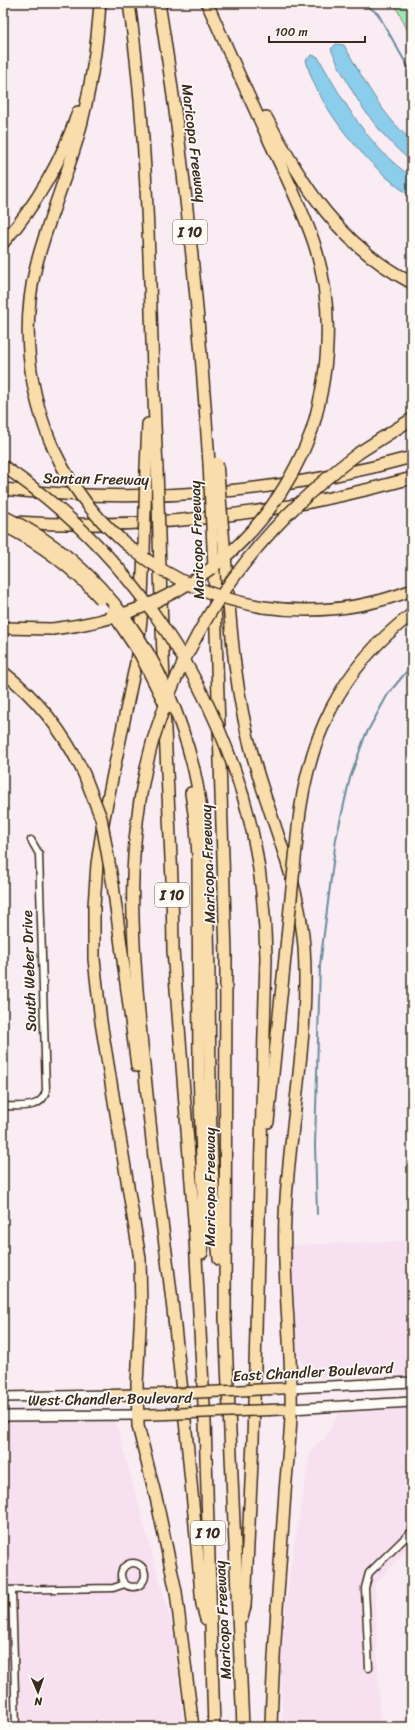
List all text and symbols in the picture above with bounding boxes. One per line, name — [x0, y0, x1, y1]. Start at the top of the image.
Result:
scale bar — [269, 18, 365, 44]
text: 100 m — [275, 21, 308, 43]
street label: Maricopa Freeway — [174, 82, 214, 204]
road number: I 10 — [173, 220, 207, 244]
street label: Santan Freeway — [43, 465, 150, 493]
street label: Maricopa Freeway — [182, 480, 212, 600]
street label: Maricopa Freeway — [193, 804, 223, 924]
road number: I 10 — [155, 883, 189, 907]
street label: South Weber Drive — [14, 910, 44, 1032]
street label: Maricopa Freeway — [197, 1127, 223, 1247]
street label: East Chandler Boulevard — [232, 1355, 395, 1389]
street label: West Chandler Boulevard — [28, 1385, 193, 1413]
road number: I 10 — [191, 1521, 225, 1545]
street label: Maricopa Freeway — [207, 1560, 239, 1680]
north arrow — [18, 1672, 58, 1712]
text: N — [34, 1692, 43, 1711]

